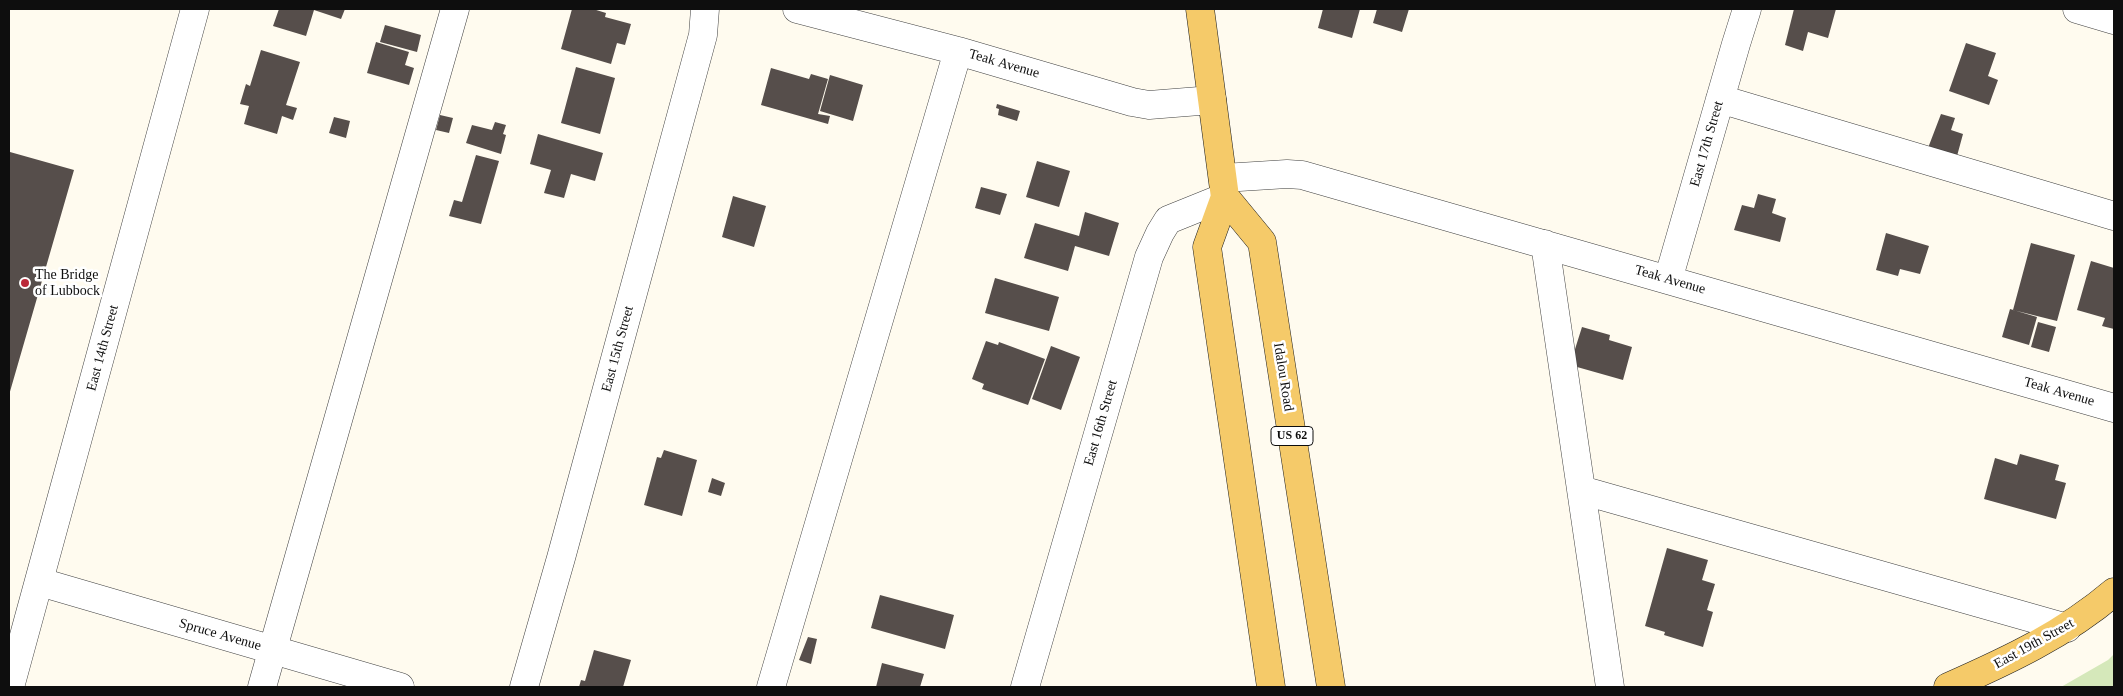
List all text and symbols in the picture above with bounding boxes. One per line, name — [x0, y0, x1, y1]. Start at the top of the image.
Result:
street label: Teak Avenue — [967, 46, 1041, 82]
street label: East 17th Street — [1687, 99, 1727, 189]
street label: Teak Avenue — [1633, 262, 1707, 298]
place label: The Bridge of Lubbock — [35, 267, 100, 300]
marker: The Bridge of Lubbock — [19, 277, 31, 289]
street label: East 14th Street — [83, 303, 123, 393]
street label: East 15th Street — [598, 304, 638, 394]
street label: Idalou Road — [1269, 342, 1297, 412]
street label: Teak Avenue — [2022, 374, 2096, 410]
street label: East 16th Street — [1081, 378, 1121, 468]
road number: US 62 — [1271, 426, 1313, 446]
street label: Spruce Avenue — [177, 615, 263, 655]
street label: East 19th Street — [1991, 615, 2077, 673]

